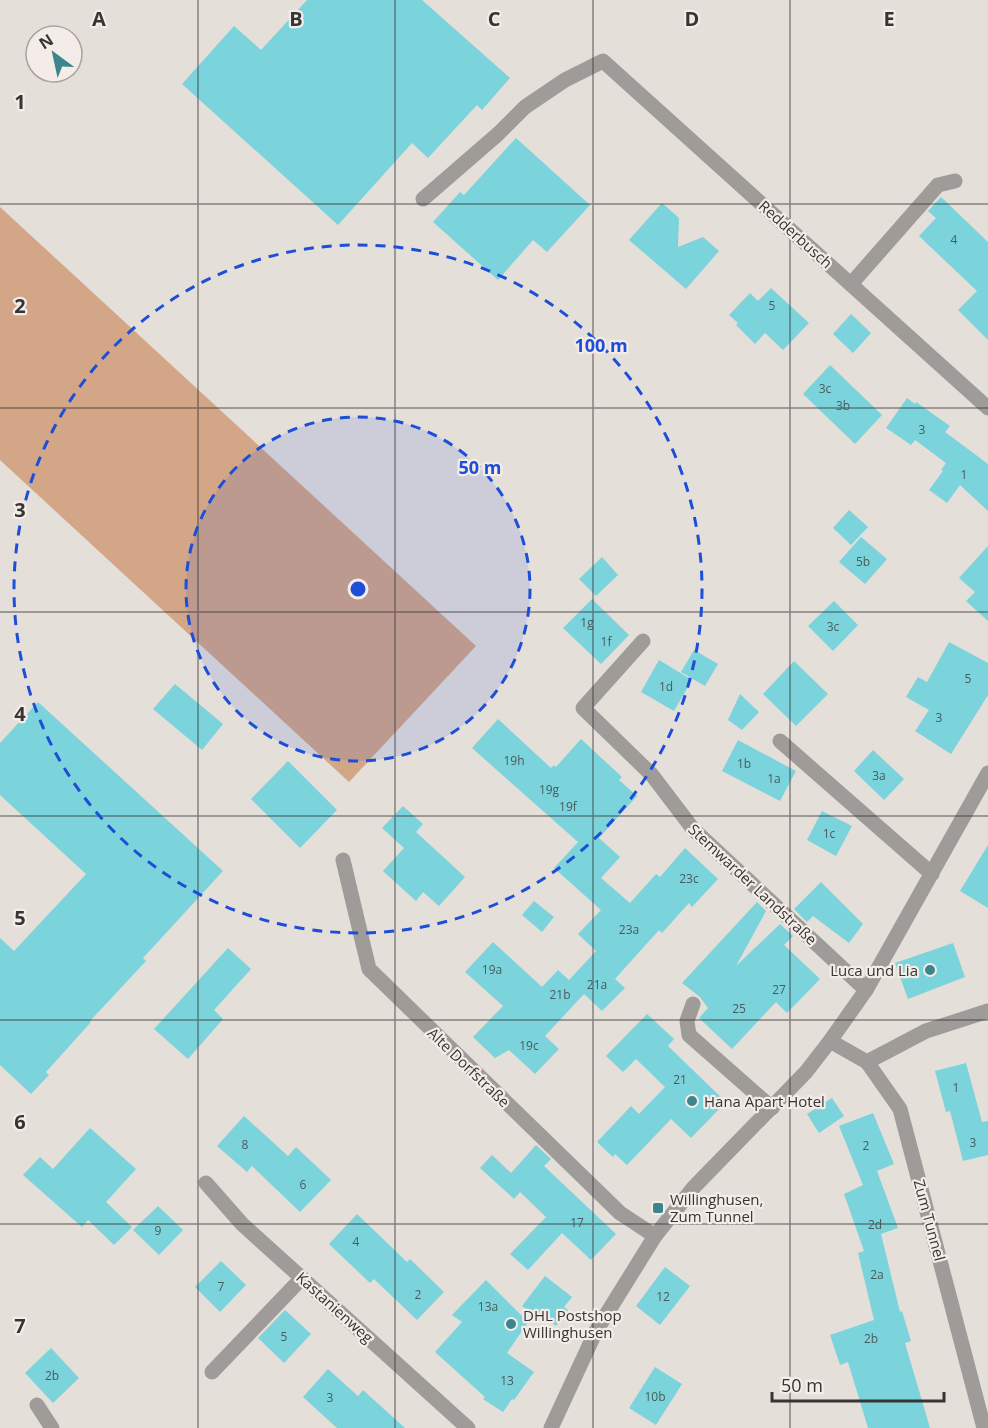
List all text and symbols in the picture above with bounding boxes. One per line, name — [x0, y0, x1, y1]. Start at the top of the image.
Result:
text: A — [92, 5, 106, 32]
text: B — [289, 5, 303, 32]
text: C — [488, 5, 501, 32]
text: D — [685, 5, 699, 32]
text: E — [883, 5, 895, 32]
north arrow — [24, 24, 84, 84]
text: N — [34, 29, 57, 54]
text: 1 — [14, 88, 26, 115]
street label: Redderbusch — [755, 196, 837, 272]
house number: 4 — [951, 231, 958, 248]
text: 2 — [14, 292, 26, 319]
house number: 5 — [769, 297, 776, 314]
text: 100 m — [574, 333, 628, 357]
house number: 3c — [819, 380, 832, 397]
house number: 3b — [836, 397, 850, 414]
house number: 3 — [919, 421, 926, 438]
text: 50 m — [459, 455, 501, 479]
house number: 1 — [961, 466, 967, 483]
text: 3 — [14, 496, 26, 523]
house number: 5b — [856, 553, 870, 570]
centre of rings — [348, 579, 368, 599]
house number: 1g — [580, 614, 594, 631]
house number: 3c — [827, 618, 840, 635]
house number: 1f — [601, 633, 612, 650]
house number: 5 — [965, 670, 972, 687]
house number: 1d — [659, 678, 673, 695]
text: 4 — [14, 700, 26, 727]
house number: 3 — [936, 709, 943, 726]
house number: 19h — [503, 752, 525, 769]
house number: 1b — [737, 755, 751, 772]
house number: 3a — [872, 767, 886, 784]
house number: 1a — [767, 770, 781, 787]
house number: 19g — [539, 781, 560, 798]
house number: 19f — [559, 798, 578, 815]
street label: Stemwarder Landstraße — [684, 819, 822, 949]
house number: 1c — [823, 825, 836, 842]
house number: 23c — [679, 870, 699, 887]
text: 5 — [14, 904, 26, 931]
house number: 23a — [619, 921, 639, 938]
place label: Luca und Lia — [830, 960, 918, 980]
house number: 19a — [482, 961, 502, 978]
marker: Luca und Lia — [923, 963, 937, 977]
house number: 21a — [587, 976, 607, 993]
house number: 27 — [772, 981, 786, 998]
house number: 21b — [549, 986, 571, 1003]
house number: 25 — [732, 1000, 746, 1017]
street label: Alte Dorfstraße — [424, 1023, 514, 1111]
house number: 19c — [519, 1037, 539, 1054]
house number: 21 — [673, 1071, 687, 1088]
house number: 1 — [953, 1079, 959, 1096]
place label: Hana Apart Hotel — [704, 1091, 825, 1111]
marker: Hana Apart Hotel — [685, 1094, 699, 1108]
text: 6 — [14, 1108, 26, 1135]
house number: 3 — [970, 1134, 977, 1151]
house number: 8 — [242, 1136, 249, 1153]
house number: 2 — [863, 1137, 870, 1154]
house number: 6 — [300, 1176, 307, 1193]
street label: Zum Tunnel — [910, 1177, 950, 1263]
place label: Willinghusen, Zum Tunnel — [670, 1189, 763, 1226]
marker: Willinghusen, Zum Tunnel — [651, 1201, 665, 1215]
house number: 17 — [570, 1214, 584, 1231]
house number: 2d — [868, 1216, 882, 1233]
house number: 9 — [155, 1222, 162, 1239]
house number: 4 — [353, 1233, 360, 1250]
house number: 2a — [870, 1266, 884, 1283]
street label: Kastanienweg — [292, 1267, 378, 1347]
house number: 7 — [218, 1278, 225, 1295]
house number: 2 — [415, 1286, 422, 1303]
house number: 12 — [656, 1288, 670, 1305]
house number: 13a — [478, 1298, 498, 1315]
place label: DHL Postshop Willinghusen — [523, 1305, 622, 1342]
text: 7 — [14, 1312, 26, 1339]
marker: DHL Postshop Willinghusen — [504, 1317, 518, 1331]
house number: 5 — [281, 1328, 288, 1345]
house number: 2b — [864, 1330, 878, 1347]
scale bar — [772, 1365, 944, 1403]
house number: 2b — [45, 1367, 59, 1384]
house number: 13 — [500, 1372, 514, 1389]
text: 50 m — [781, 1373, 823, 1397]
house number: 10b — [644, 1388, 666, 1405]
house number: 3 — [327, 1389, 334, 1406]

